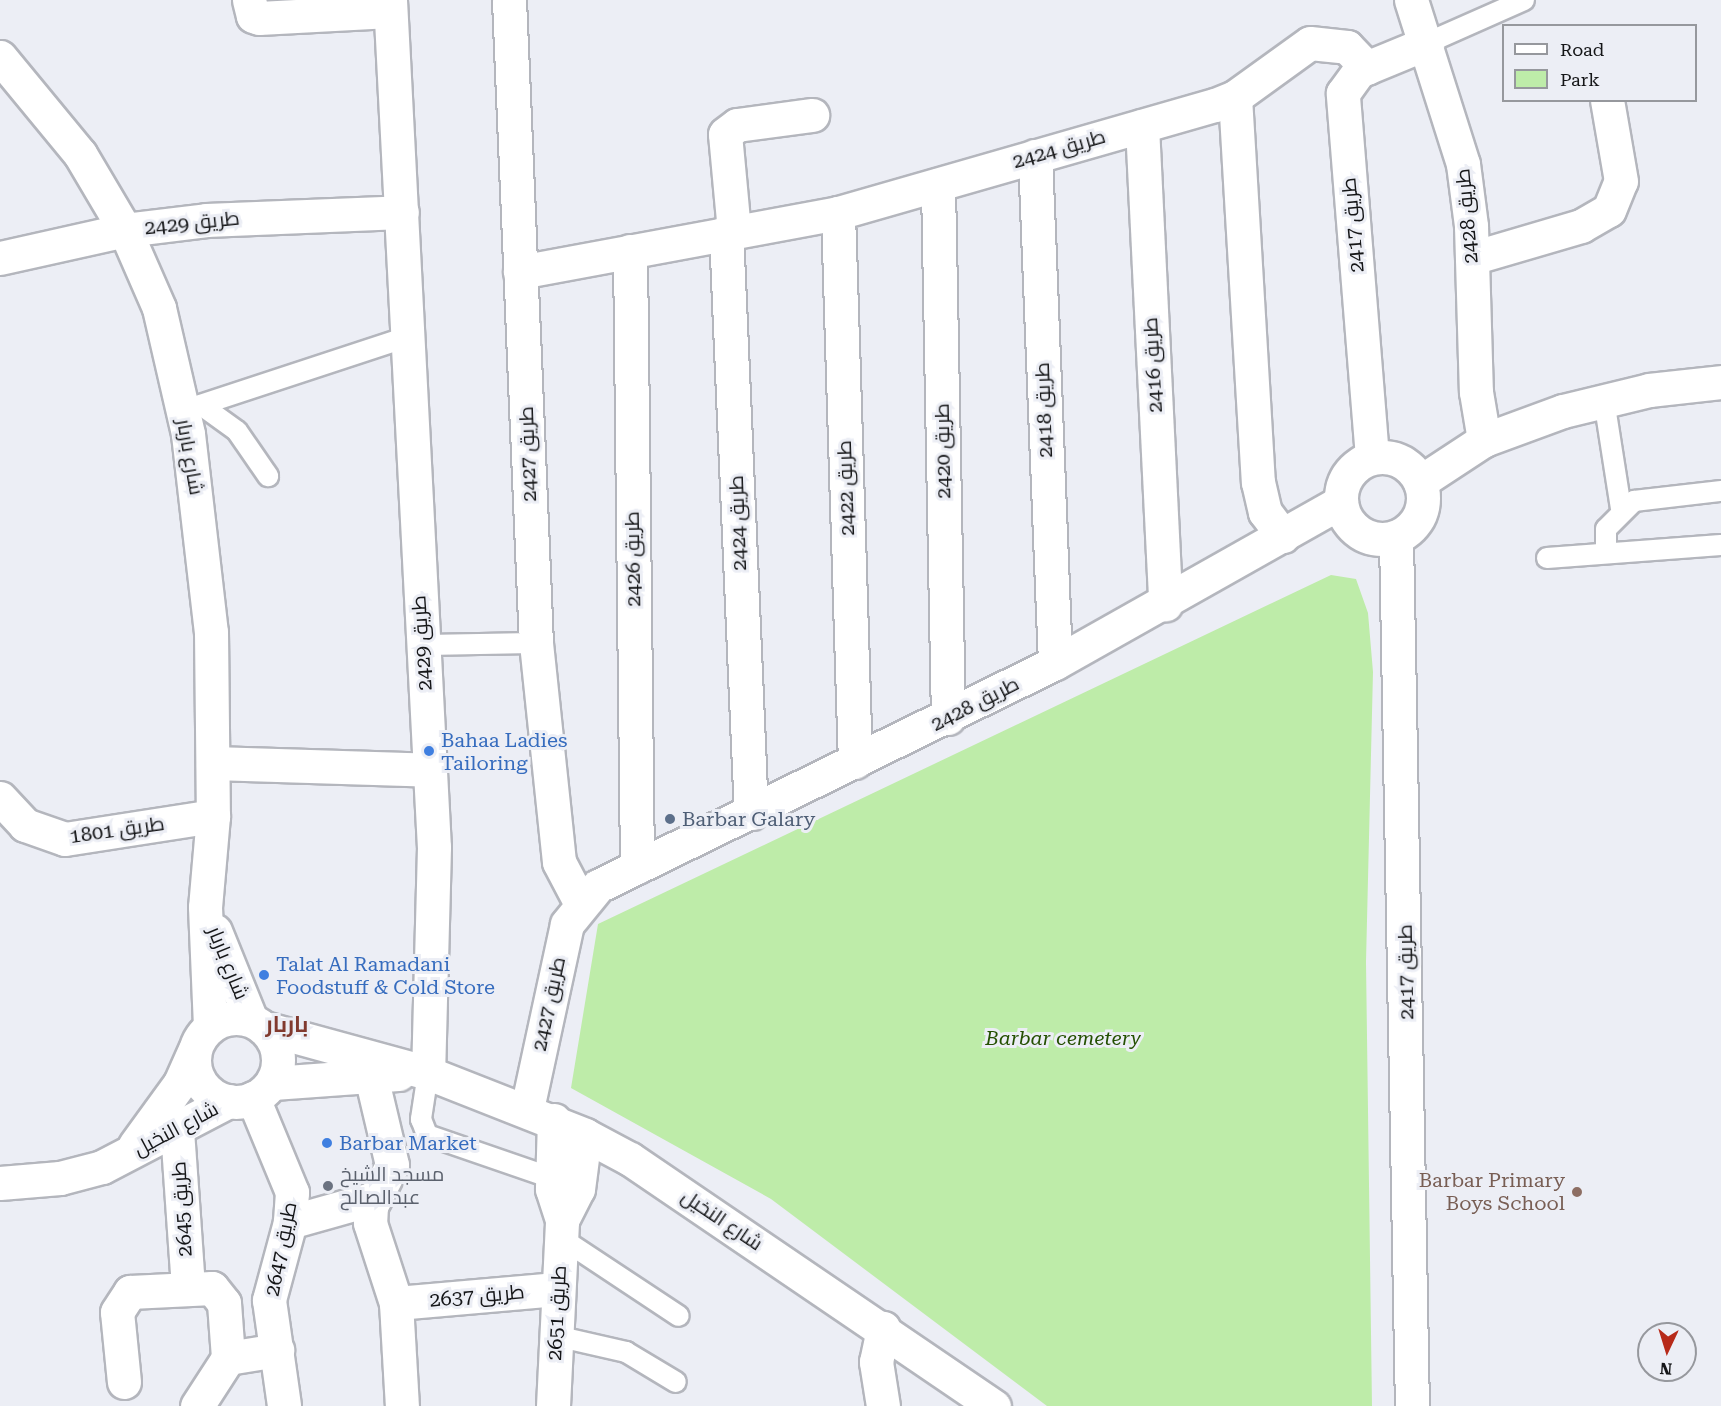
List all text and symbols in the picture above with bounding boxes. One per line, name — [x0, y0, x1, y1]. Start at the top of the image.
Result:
legend — [1502, 24, 1697, 102]
text: Road — [1560, 39, 1604, 60]
text: Park — [1560, 69, 1600, 90]
street label: طريق 2424 — [1010, 124, 1108, 174]
street label: طريق 2428 — [1451, 167, 1483, 265]
street label: طريق 2417 — [1337, 176, 1369, 274]
street label: طريق 2429 — [143, 206, 241, 240]
street label: طريق 2416 — [1139, 317, 1167, 413]
street label: طريق 2418 — [1030, 362, 1058, 458]
street label: طريق 2420 — [930, 403, 956, 499]
street label: طريق 2427 — [514, 406, 542, 502]
street label: شارع باربار — [172, 417, 208, 497]
street label: طريق 2422 — [832, 440, 860, 536]
street label: طريق 2424 — [724, 475, 752, 571]
street label: طريق 2426 — [620, 511, 646, 607]
street label: طريق 2429 — [407, 594, 437, 692]
street label: طريق 2428 — [927, 672, 1023, 736]
place label: Bahaa Ladies Tailoring — [441, 728, 567, 775]
marker: Bahaa Ladies Tailoring — [422, 744, 436, 758]
place label: Barbar Galary — [682, 807, 815, 831]
street label: طريق 1801 — [68, 811, 166, 849]
marker: Barbar Galary — [663, 812, 677, 826]
street label: شارع باربار — [202, 923, 254, 1003]
street label: طريق 2417 — [1393, 924, 1419, 1020]
place label: Talat Al Ramadani Foodstuff & Cold Store — [276, 952, 495, 999]
street label: طريق 2427 — [527, 955, 571, 1053]
marker: Talat Al Ramadani Foodstuff & Cold Store — [257, 968, 271, 982]
district label: باربار — [266, 1012, 308, 1038]
park label: Barbar cemetery — [985, 1026, 1141, 1050]
street label: شارع النخيل — [130, 1097, 222, 1161]
place label: Barbar Market — [339, 1131, 477, 1155]
marker: Barbar Market — [320, 1136, 334, 1150]
street label: طريق 2645 — [167, 1160, 197, 1258]
place label: مسجد الشيخ عبدالصالح — [340, 1162, 444, 1209]
place label: Barbar Primary Boys School — [1419, 1168, 1565, 1215]
marker: مسجد الشيخ عبدالصالح — [321, 1179, 335, 1193]
street label: شارع النخيل — [677, 1184, 767, 1256]
marker: Barbar Primary Boys School — [1570, 1185, 1584, 1199]
street label: طريق 2647 — [260, 1200, 302, 1298]
street label: طريق 2651 — [543, 1265, 571, 1361]
street label: طريق 2637 — [428, 1280, 526, 1312]
north arrow — [1637, 1322, 1697, 1382]
text: N — [1659, 1359, 1673, 1378]

